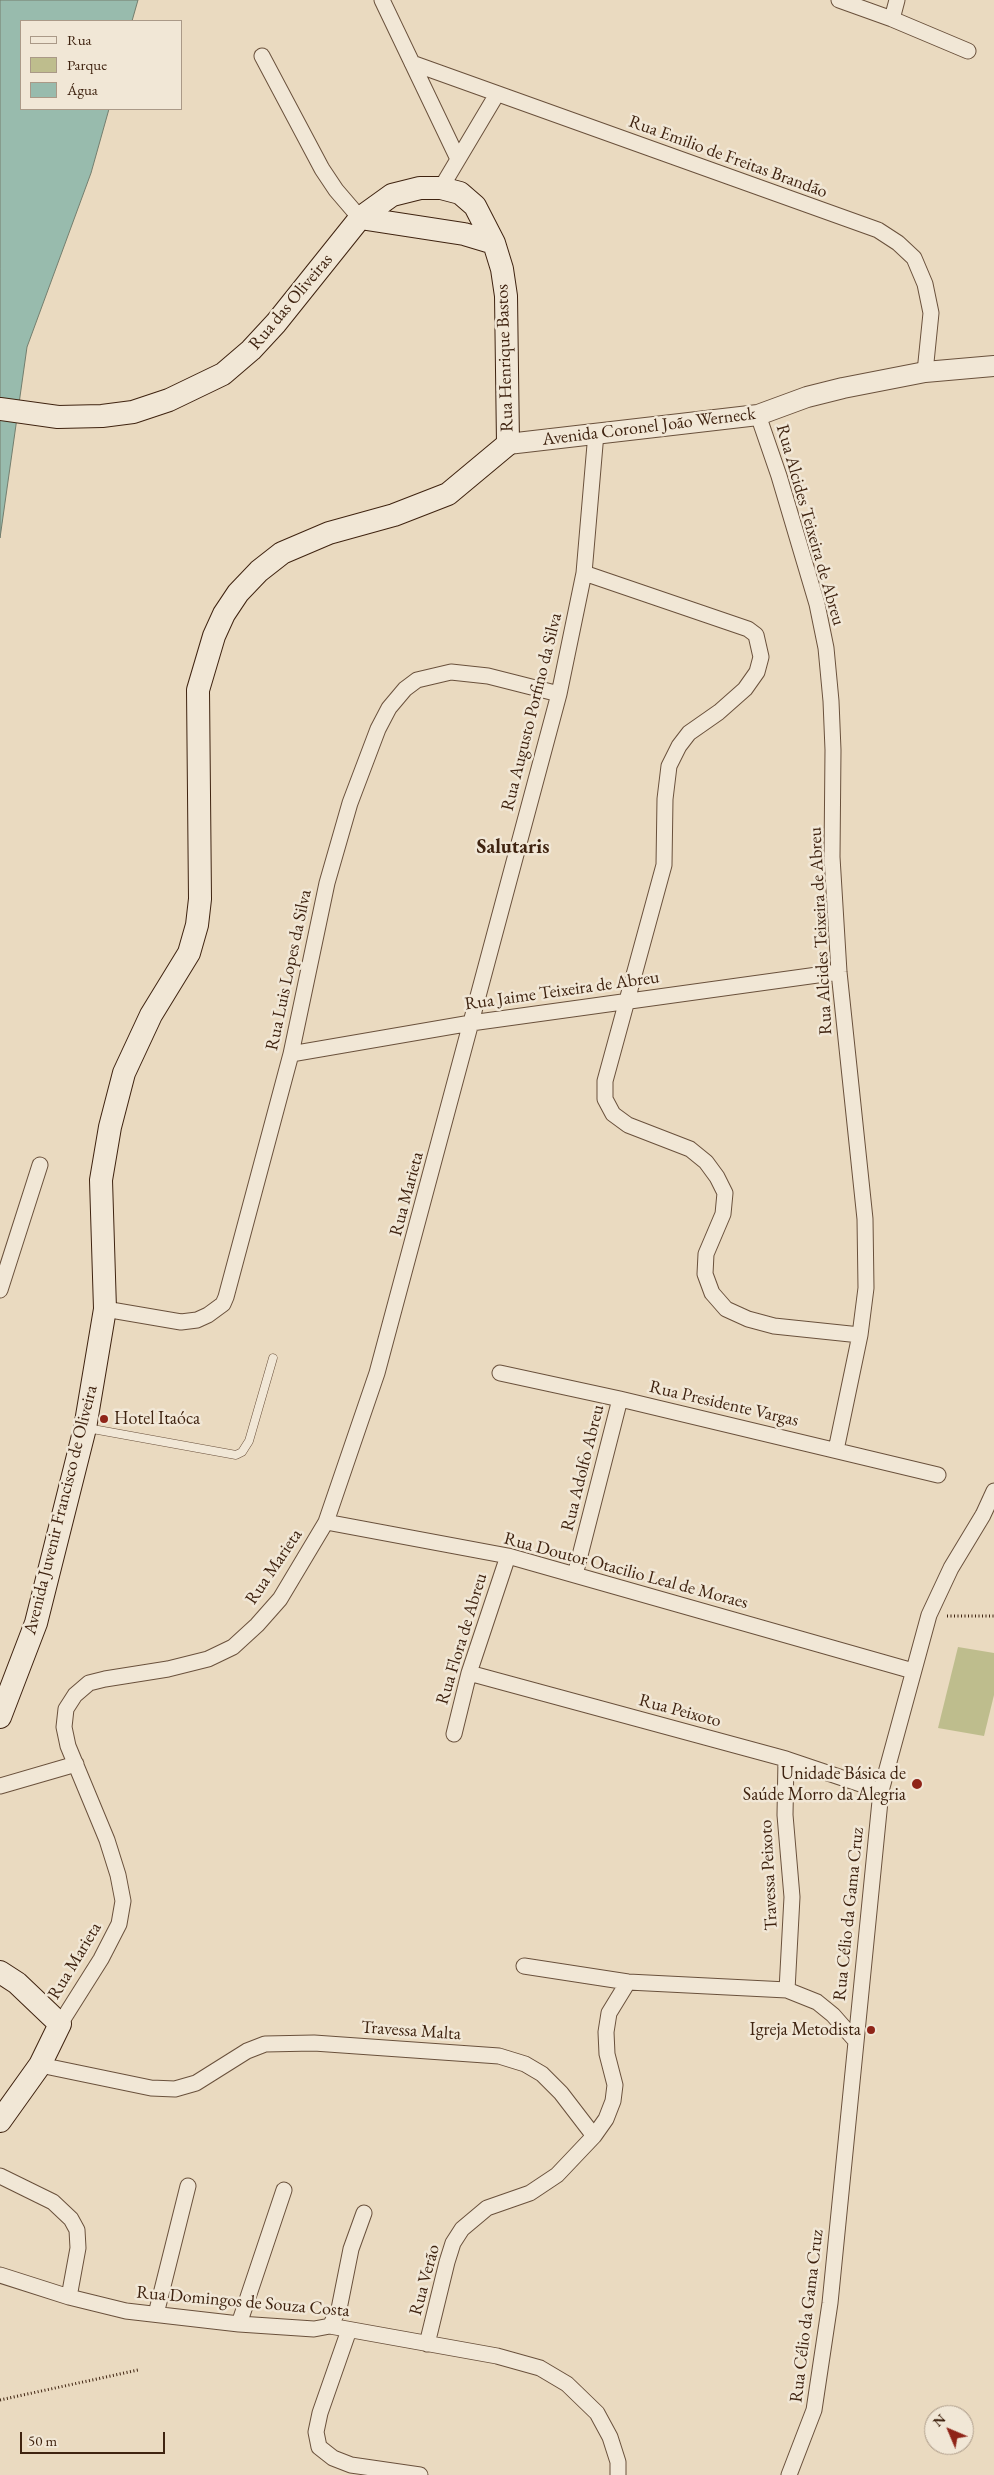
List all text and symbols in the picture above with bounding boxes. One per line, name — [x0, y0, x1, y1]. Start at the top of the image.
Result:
legend — [20, 20, 182, 110]
text: Rua — [67, 30, 92, 49]
text: Parque — [67, 55, 107, 74]
text: Água — [67, 80, 98, 99]
street label: Rua Emilio de Freitas Brandão — [626, 111, 830, 203]
street label: Rua das Oliveiras — [244, 249, 338, 355]
street label: Rua Henrique Bastos — [492, 284, 518, 432]
street label: Avenida Coronel João Werneck — [541, 403, 757, 451]
street label: Rua Alcides Teixeira de Abreu — [771, 422, 849, 628]
street label: Rua Augusto Porfino da Silva — [497, 611, 567, 813]
street label: Rua Alcides Teixeira de Abreu — [805, 826, 837, 1036]
district label: Salutaris — [477, 836, 549, 860]
street label: Rua Luis Lopes da Silva — [261, 888, 317, 1052]
street label: Rua Jaime Teixeira de Abreu — [463, 967, 661, 1015]
street label: Rua Marieta — [385, 1149, 429, 1239]
street label: Rua Presidente Vargas — [647, 1376, 801, 1432]
street label: Avenida Juvenir Francisco de Oliveira — [20, 1383, 102, 1637]
street label: Rua Adolfo Abreu — [557, 1402, 609, 1534]
place label: Hotel Itaóca — [114, 1408, 200, 1430]
marker: Hotel Itaóca — [98, 1413, 110, 1425]
street label: Rua Marieta — [241, 1525, 307, 1609]
street label: Rua Doutor Otacilio Leal de Moraes — [502, 1528, 750, 1614]
street label: Rua Flora de Abreu — [432, 1571, 492, 1707]
street label: Rua Peixoto — [636, 1690, 724, 1732]
place label: Unidade Básica de Saúde Morro da Alegria — [743, 1763, 906, 1806]
marker: Unidade Básica de Saúde Morro da Alegria — [910, 1777, 924, 1791]
street label: Travessa Peixoto — [755, 1819, 783, 1931]
street label: Rua Célio da Gama Cruz — [829, 1826, 869, 2002]
street label: Rua Marieta — [43, 1918, 107, 2004]
street label: Travessa Malta — [360, 2017, 462, 2045]
place label: Igreja Metodista — [750, 2019, 861, 2041]
marker: Igreja Metodista — [865, 2024, 877, 2036]
street label: Rua Célio da Gama Cruz — [786, 2228, 828, 2404]
street label: Rua Verão — [405, 2242, 445, 2318]
street label: Rua Domingos de Souza Costa — [135, 2282, 351, 2322]
north arrow — [924, 2405, 974, 2455]
text: N — [929, 2410, 949, 2430]
scale bar — [22, 2422, 168, 2454]
text: 50 m — [28, 2431, 57, 2450]

